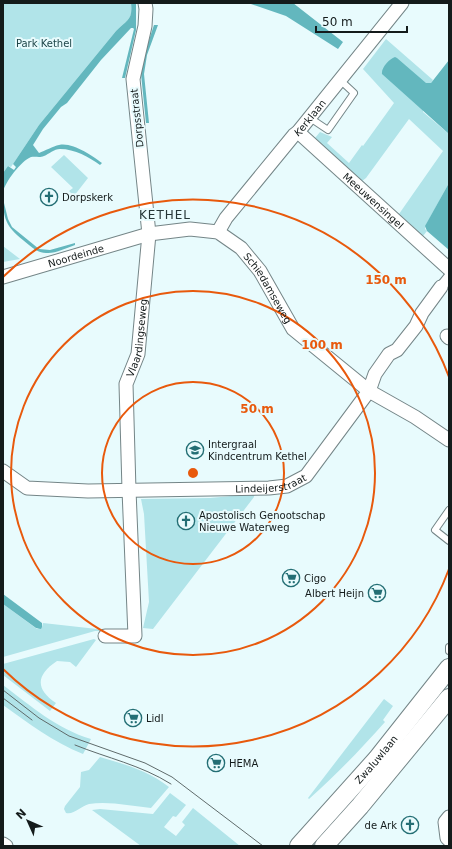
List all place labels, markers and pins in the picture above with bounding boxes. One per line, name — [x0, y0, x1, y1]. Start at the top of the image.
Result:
church icon: Dorpskerk — [39, 187, 59, 207]
place label: Dorpskerk — [62, 192, 113, 203]
place label: Intergraal Kindcentrum Kethel — [208, 439, 307, 462]
school or university icon: Intergraal Kindcentrum Kethel — [185, 440, 205, 460]
centre of rings — [186, 466, 200, 480]
place label: Apostolisch Genootschap Nieuwe Waterweg — [199, 510, 325, 533]
church icon: Apostolisch Genootschap Nieuwe Waterweg — [176, 511, 196, 531]
supermarket icon: Cigo — [281, 568, 301, 588]
place label: Cigo — [304, 573, 326, 584]
supermarket icon: Albert Heijn — [367, 583, 387, 603]
place label: Albert Heijn — [305, 588, 364, 599]
supermarket icon: Lidl — [123, 708, 143, 728]
place label: Lidl — [146, 713, 163, 724]
supermarket icon: HEMA — [206, 753, 226, 773]
place label: HEMA — [229, 758, 258, 769]
church icon: de Ark — [400, 815, 420, 835]
place label: de Ark — [365, 820, 397, 831]

